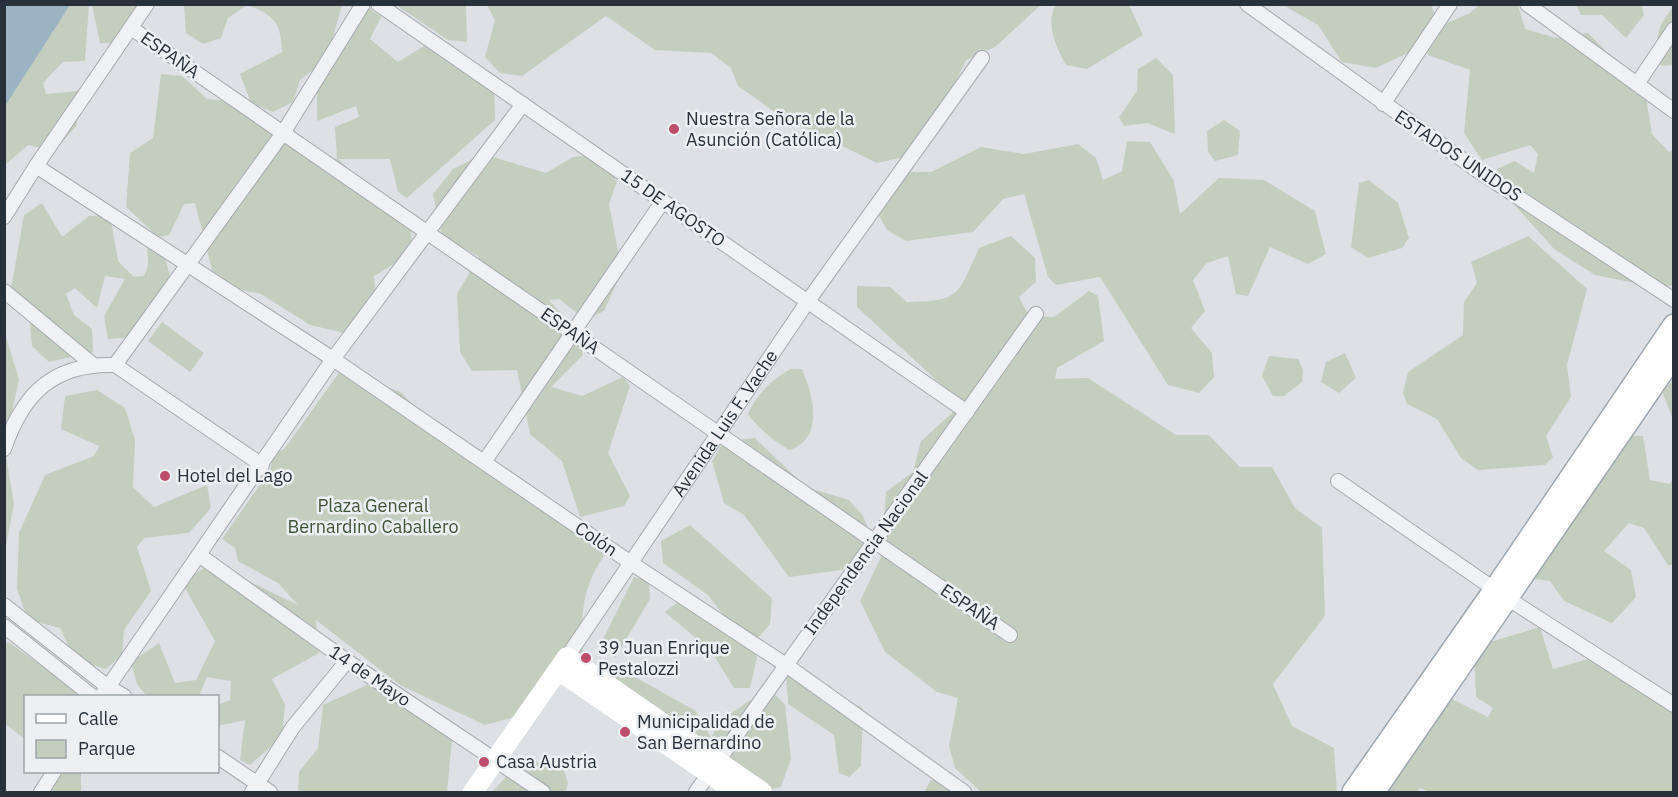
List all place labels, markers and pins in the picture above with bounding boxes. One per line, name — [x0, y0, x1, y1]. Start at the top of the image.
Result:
place label: Nuestra Señora de la Asunción (Católica) — [686, 107, 855, 151]
marker: Nuestra Señora de la Asunción (Católica) — [667, 122, 681, 136]
place label: Hotel del Lago — [177, 464, 293, 487]
marker: Hotel del Lago — [158, 469, 172, 483]
place label: 39 Juan Enrique Pestalozzi — [598, 636, 730, 680]
marker: 39 Juan Enrique Pestalozzi — [579, 651, 593, 665]
place label: Municipalidad de San Bernardino — [637, 710, 775, 754]
marker: Municipalidad de San Bernardino — [618, 725, 632, 739]
place label: Casa Austria — [496, 750, 597, 773]
marker: Casa Austria — [477, 755, 491, 769]

